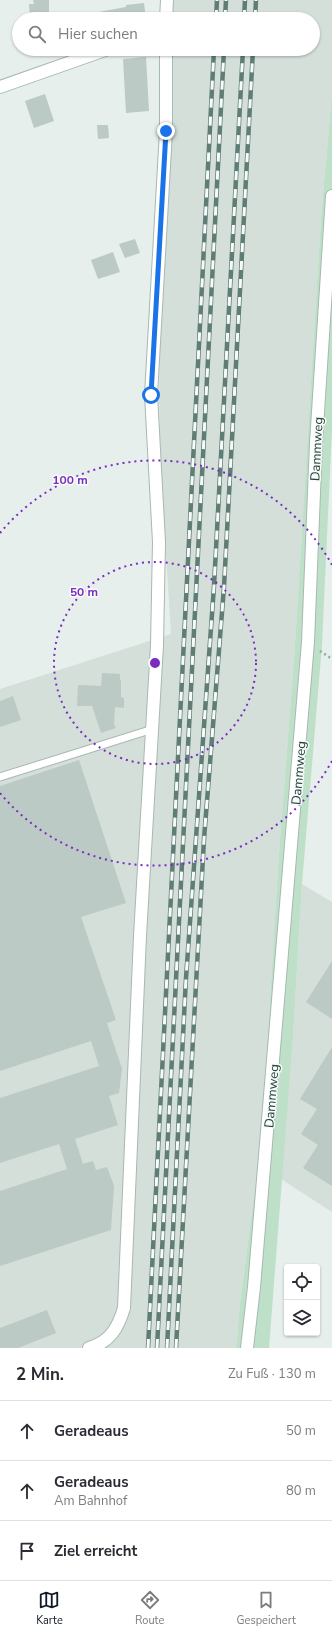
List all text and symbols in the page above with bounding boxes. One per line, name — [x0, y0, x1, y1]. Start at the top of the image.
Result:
search box — [12, 12, 320, 56]
icon: search — [26, 23, 48, 45]
text: Hier suchen — [58, 24, 138, 44]
route end — [157, 122, 175, 140]
route start — [142, 386, 160, 404]
street label: Dammweg — [306, 417, 328, 482]
text: 100 m — [52, 472, 88, 488]
text: 50 m — [70, 584, 98, 600]
centre of rings — [148, 656, 162, 670]
street label: Dammweg — [287, 740, 311, 806]
street label: Dammweg — [260, 1063, 284, 1129]
map controls — [284, 1264, 320, 1336]
button: locate — [284, 1264, 320, 1300]
button: layers — [284, 1300, 320, 1336]
text: 2 Min. — [16, 1363, 64, 1386]
text: Zu Fuß · 130 m — [228, 1365, 316, 1383]
icon: ahead — [16, 1420, 38, 1442]
text: Geradeaus — [54, 1421, 129, 1441]
text: 50 m — [286, 1422, 316, 1440]
text: Geradeaus — [54, 1472, 129, 1492]
icon: ahead — [16, 1480, 38, 1502]
text: 80 m — [286, 1482, 316, 1500]
text: Am Bahnhof — [54, 1492, 127, 1510]
icon: arrive — [16, 1540, 38, 1562]
text: Ziel erreicht — [54, 1541, 137, 1561]
tab: Karte — [36, 1589, 63, 1628]
tab: Route — [135, 1589, 164, 1628]
tab: Gespeichert — [237, 1589, 296, 1628]

